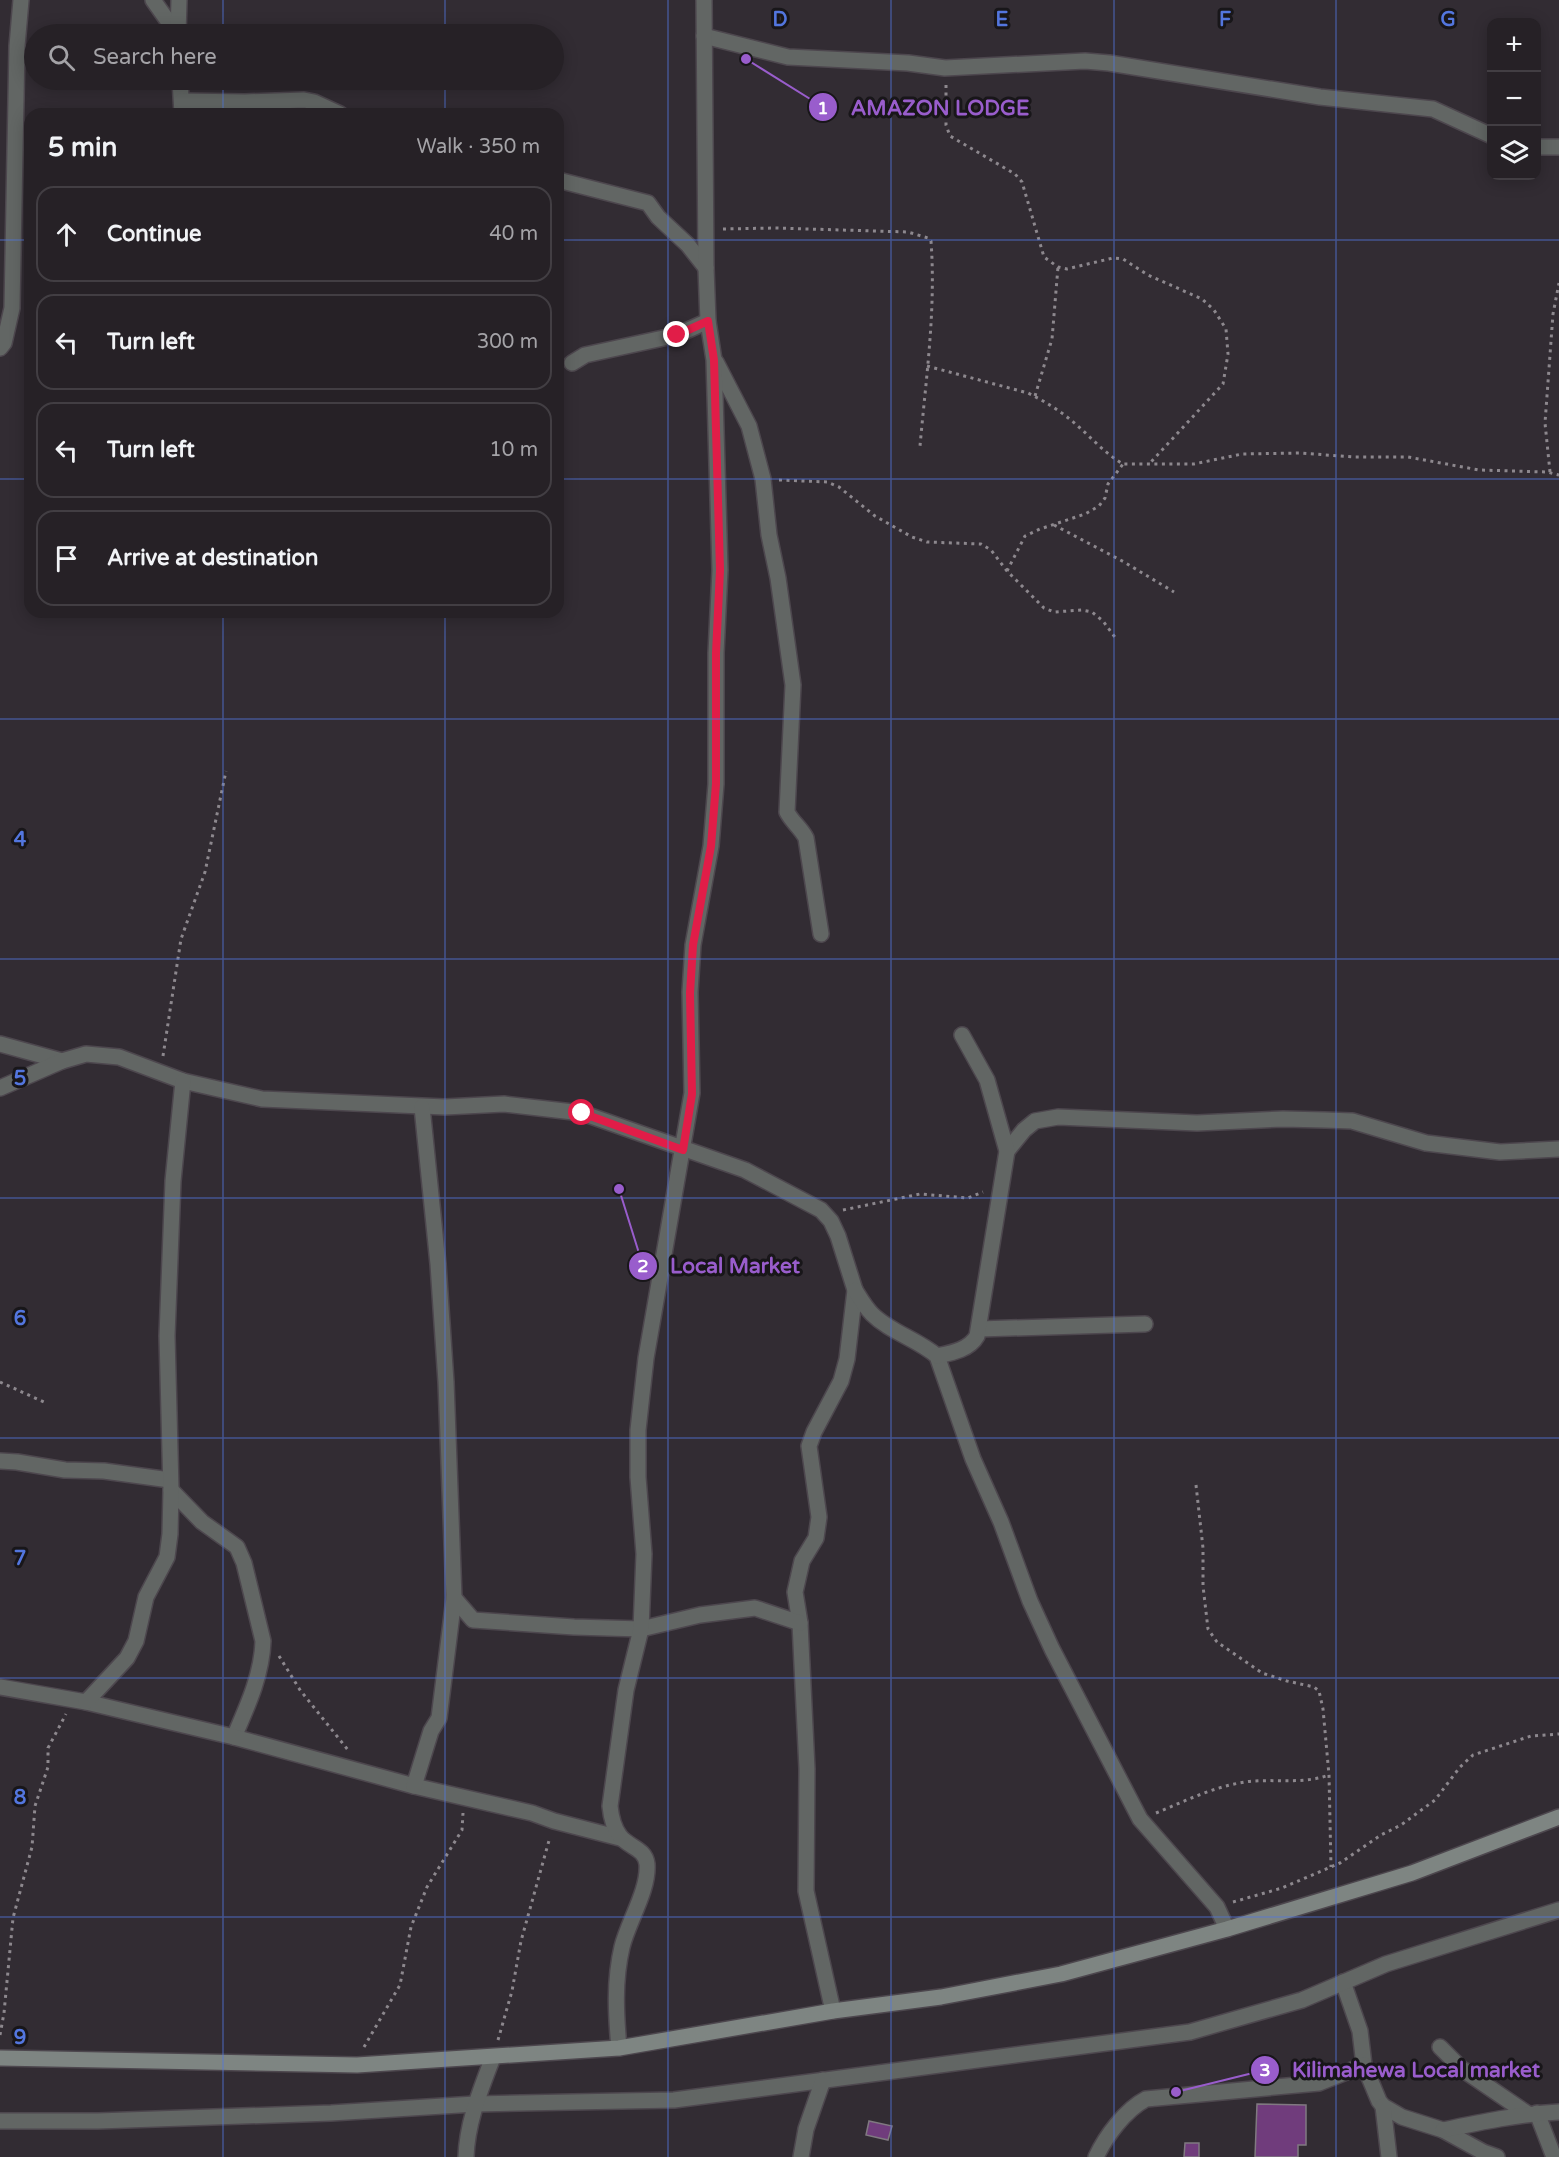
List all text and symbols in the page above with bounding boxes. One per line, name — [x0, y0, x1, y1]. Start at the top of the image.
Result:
text: D — [772, 8, 788, 32]
text: E — [996, 8, 1009, 32]
text: F — [1219, 8, 1231, 32]
text: G — [1440, 8, 1456, 32]
map controls — [1487, 18, 1541, 180]
button: + — [1487, 18, 1541, 72]
search box — [24, 24, 564, 90]
icon: search — [45, 41, 78, 74]
text: Search here — [93, 44, 217, 70]
button: − — [1487, 72, 1541, 126]
callout: AMAZON LODGE — [808, 88, 1041, 127]
text: AMAZON LODGE — [851, 96, 1029, 121]
text: 1 — [817, 97, 829, 119]
button: layers — [1487, 126, 1541, 180]
text: 5 min — [48, 132, 117, 163]
text: Walk · 350 m — [417, 135, 540, 159]
icon: ahead — [50, 218, 83, 251]
text: Continue — [107, 221, 202, 247]
text: 40 m — [489, 222, 538, 246]
route end — [663, 321, 689, 347]
icon: left — [50, 326, 83, 359]
text: Turn left — [107, 329, 195, 355]
text: 300 m — [477, 330, 538, 354]
icon: left — [50, 434, 83, 467]
text: Turn left — [107, 437, 195, 463]
text: 10 m — [489, 438, 538, 462]
icon: arrive — [50, 542, 83, 575]
text: Arrive at destination — [107, 545, 318, 571]
text: 4 — [14, 828, 27, 852]
text: 5 — [14, 1067, 26, 1091]
route start — [568, 1099, 594, 1125]
callout: Local Market — [628, 1247, 812, 1286]
text: Local Market — [670, 1254, 800, 1279]
text: 2 — [637, 1255, 649, 1277]
text: 6 — [14, 1307, 26, 1331]
text: 7 — [14, 1547, 26, 1571]
text: 8 — [14, 1786, 26, 1810]
text: 9 — [14, 2026, 26, 2050]
callout: Kilimahewa Local market — [1250, 2051, 1552, 2090]
text: Kilimahewa Local market — [1292, 2058, 1540, 2083]
text: 3 — [1259, 2059, 1271, 2081]

